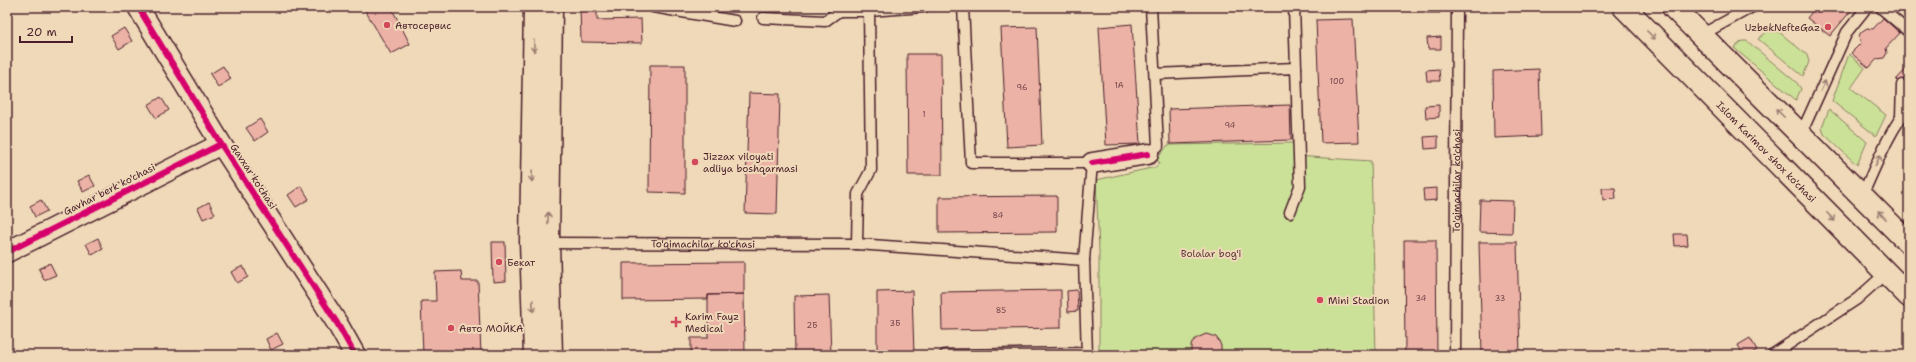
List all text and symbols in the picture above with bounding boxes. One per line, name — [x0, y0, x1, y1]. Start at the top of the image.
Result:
scale bar — [20, 18, 72, 44]
place label: Автосервис — [395, 19, 451, 32]
marker: Автосервис — [382, 20, 392, 30]
place label: UzbekNefteGaz — [1745, 21, 1820, 34]
marker: UzbekNefteGaz — [1823, 22, 1833, 32]
text: 20 m — [26, 24, 57, 40]
one-way arrow — [1646, 30, 1656, 40]
one-way arrow — [530, 39, 538, 52]
house number: 100 — [1330, 76, 1344, 87]
house number: 1A — [1115, 80, 1124, 91]
one-way arrow — [1820, 80, 1827, 92]
house number: 96 — [1016, 82, 1028, 93]
street label: Islom Karimov shox ko'chasi — [1713, 99, 1819, 205]
one-way arrow — [1775, 108, 1785, 118]
house number: 1 — [922, 109, 926, 120]
house number: 94 — [1225, 120, 1236, 131]
street label: To'qimachilar ko'chasi — [1450, 129, 1463, 233]
street label: Gavxar ko'chasi — [228, 141, 280, 212]
place label: Jizzax viloyati adliya boshqarmasi — [703, 150, 798, 175]
one-way arrow — [1875, 154, 1882, 166]
marker: Jizzax viloyati adliya boshqarmasi — [690, 157, 700, 167]
street label: Gavhar berk ko'chasi — [61, 161, 157, 218]
one-way arrow — [528, 169, 536, 182]
house number: 84 — [993, 210, 1004, 221]
one-way arrow — [1877, 210, 1886, 220]
one-way arrow — [544, 212, 552, 225]
one-way arrow — [1827, 212, 1836, 222]
street label: To'qimachilar ko'chasi — [651, 237, 755, 251]
park label: Bolalar bog'i — [1181, 247, 1242, 260]
place label: Бекат — [507, 256, 536, 269]
marker: Бекат — [494, 257, 504, 267]
house number: 34 — [1416, 293, 1427, 304]
house number: 33 — [1495, 293, 1505, 304]
place label: Mini Stadion — [1328, 294, 1389, 307]
marker: Mini Stadion — [1315, 295, 1325, 305]
one-way arrow — [529, 299, 537, 312]
house number: 85 — [996, 305, 1006, 316]
place label: Karim Fayz Medical — [685, 310, 739, 335]
marker: Karim Fayz Medical — [670, 316, 682, 328]
house number: 3Б — [890, 318, 900, 329]
house number: 2Б — [807, 320, 817, 331]
place label: Авто МОЙКА — [459, 322, 523, 335]
marker: Авто МОЙКА — [446, 323, 456, 333]

